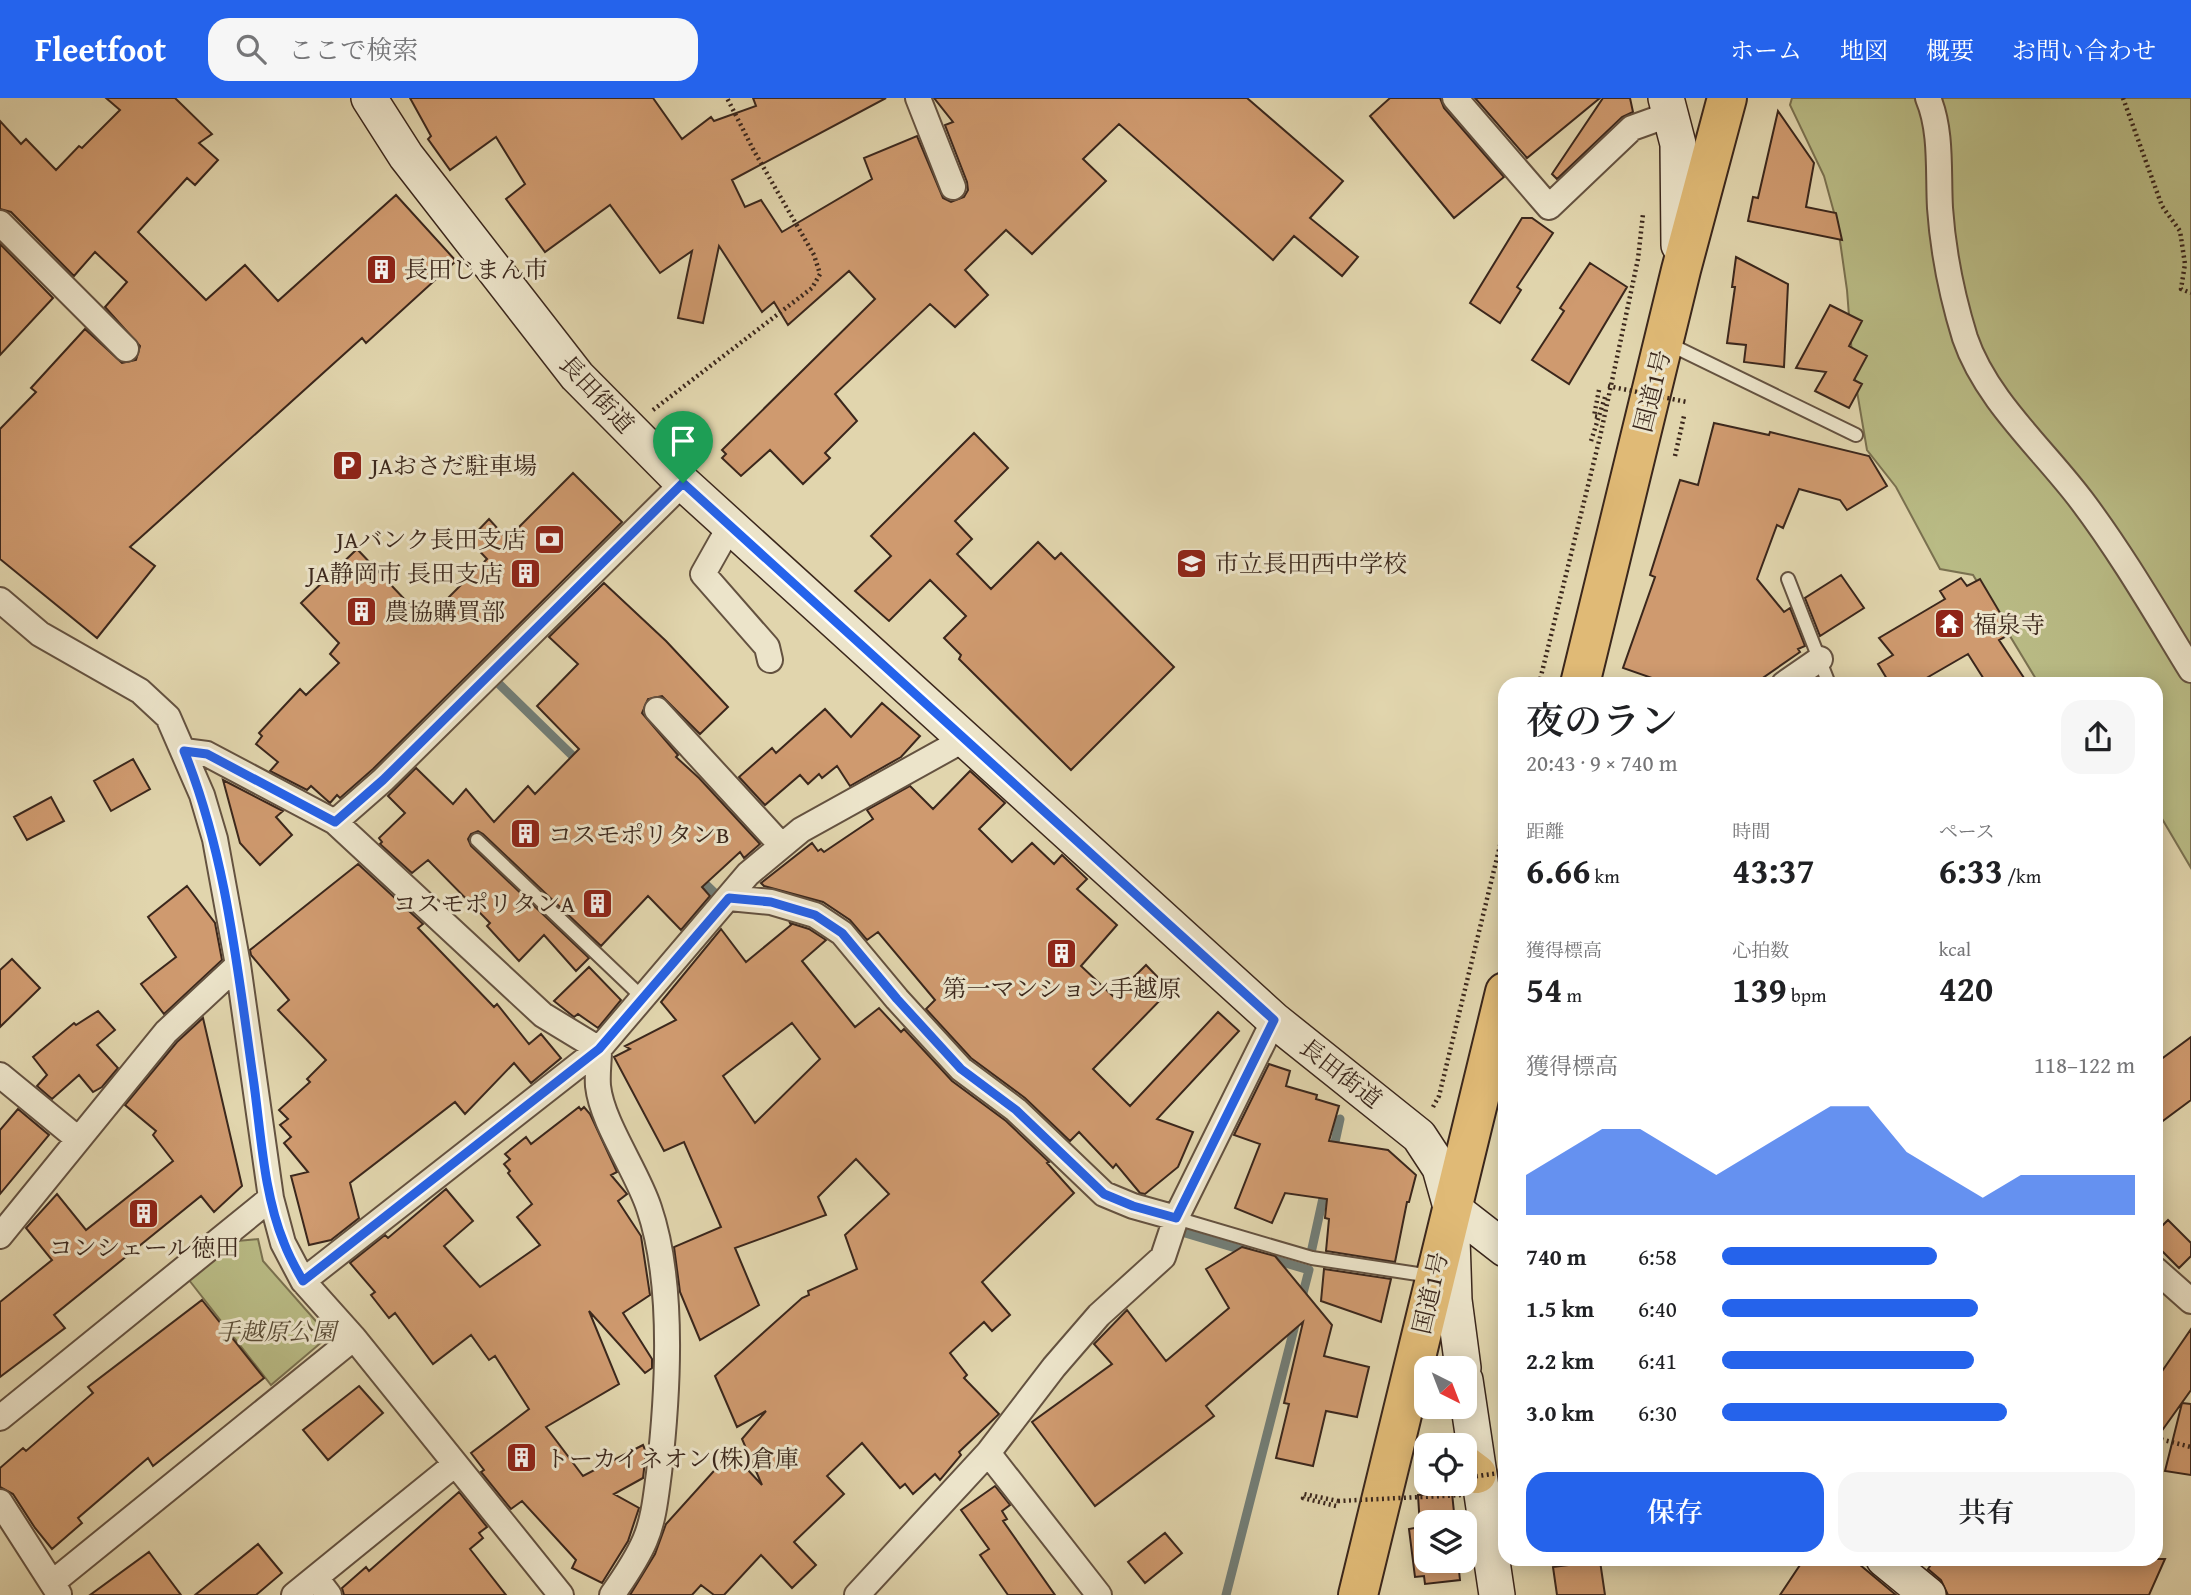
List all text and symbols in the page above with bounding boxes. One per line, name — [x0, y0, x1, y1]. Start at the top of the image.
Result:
search box — [208, 18, 698, 81]
text: Fleetfoot — [35, 25, 166, 73]
icon: search — [232, 30, 270, 68]
text: ここで検索 — [288, 30, 418, 69]
text: ホーム — [1730, 33, 1802, 68]
text: 地図 — [1840, 33, 1888, 68]
text: 概要 — [1926, 33, 1974, 68]
text: お問い合わせ — [2012, 33, 2156, 68]
building icon: 長田じまん市 — [364, 252, 398, 286]
place label: 長田じまん市 — [404, 252, 548, 287]
street label: 国道1号 — [1625, 346, 1679, 436]
street label: 長田街道 — [551, 347, 643, 441]
pin — [653, 411, 713, 483]
icon: arrive — [664, 422, 702, 460]
parking icon: JAおさだ駐車場 — [331, 448, 365, 482]
place label: JAおさだ駐車場 — [368, 448, 537, 483]
place label: JAバンク長田支店 — [333, 522, 526, 557]
bank icon: JAバンク長田支店 — [532, 522, 566, 556]
school or university icon: 市立長田西中学校 — [1175, 546, 1209, 580]
place label: 市立長田西中学校 — [1215, 546, 1407, 581]
place label: JA静岡市 長田支店 — [305, 556, 503, 591]
building icon: JA静岡市 長田支店 — [509, 556, 543, 590]
building icon: 農協購買部 — [345, 594, 379, 628]
place label: 農協購買部 — [385, 594, 505, 629]
temple icon: 福泉寺 — [1933, 607, 1967, 641]
place label: 福泉寺 — [1973, 607, 2045, 642]
text: 夜のラン — [1526, 692, 1678, 748]
button: share — [2061, 700, 2135, 774]
text: 20:43 · 9 × 740 m — [1526, 746, 1678, 779]
building icon: コスモポリタンB — [508, 817, 542, 851]
place label: コスモポリタンB — [548, 817, 730, 852]
text: 距離 — [1526, 817, 1564, 845]
text: 時間 — [1732, 817, 1770, 845]
text: ペース — [1939, 817, 1995, 845]
text: 6.66 — [1526, 845, 1590, 896]
text: 43:37 — [1732, 845, 1815, 896]
text: 6:33 — [1939, 845, 2003, 896]
text: km — [1590, 862, 1620, 890]
text: /km — [2003, 862, 2041, 890]
place label: コスモポリタンA — [392, 886, 575, 921]
building icon: コスモポリタンA — [581, 886, 615, 920]
text: kcal — [1939, 935, 1971, 963]
text: 獲得標高 — [1526, 936, 1602, 964]
text: 心拍数 — [1732, 936, 1789, 964]
building icon: 第一マンション手越原 — [1045, 937, 1079, 971]
text: 420 — [1939, 963, 1993, 1014]
text: 54 — [1526, 964, 1562, 1015]
text: 139 — [1732, 964, 1787, 1015]
place label: 第一マンション手越原 — [943, 971, 1181, 1006]
text: m — [1562, 981, 1582, 1009]
text: bpm — [1787, 981, 1827, 1009]
street label: 長田街道 — [1292, 1030, 1390, 1116]
text: 118–122 m — [2034, 1048, 2135, 1081]
text: 獲得標高 — [1526, 1049, 1618, 1082]
building icon: コンシェール徳田 — [127, 1196, 161, 1230]
place label: コンシェール徳田 — [49, 1230, 239, 1265]
text: 740 m — [1526, 1240, 1587, 1273]
text: 6:58 — [1638, 1240, 1677, 1273]
street label: 国道1号 — [1404, 1248, 1456, 1338]
text: 1.5 km — [1526, 1292, 1594, 1325]
text: 6:40 — [1638, 1292, 1677, 1325]
park label: 手越原公園 — [216, 1314, 340, 1349]
text: 2.2 km — [1526, 1344, 1594, 1377]
text: 6:41 — [1638, 1344, 1677, 1377]
north arrow — [1414, 1356, 1477, 1419]
map controls — [1414, 1356, 1477, 1573]
text: 3.0 km — [1526, 1396, 1594, 1429]
text: 6:30 — [1638, 1396, 1677, 1429]
button: locate — [1414, 1433, 1477, 1496]
building icon: トーカイネオン(株)倉庫 — [505, 1441, 539, 1475]
place label: トーカイネオン(株)倉庫 — [545, 1441, 799, 1476]
button: 保存 — [1526, 1472, 1824, 1552]
button: 共有 — [1838, 1472, 2135, 1552]
button: layers — [1414, 1510, 1477, 1573]

